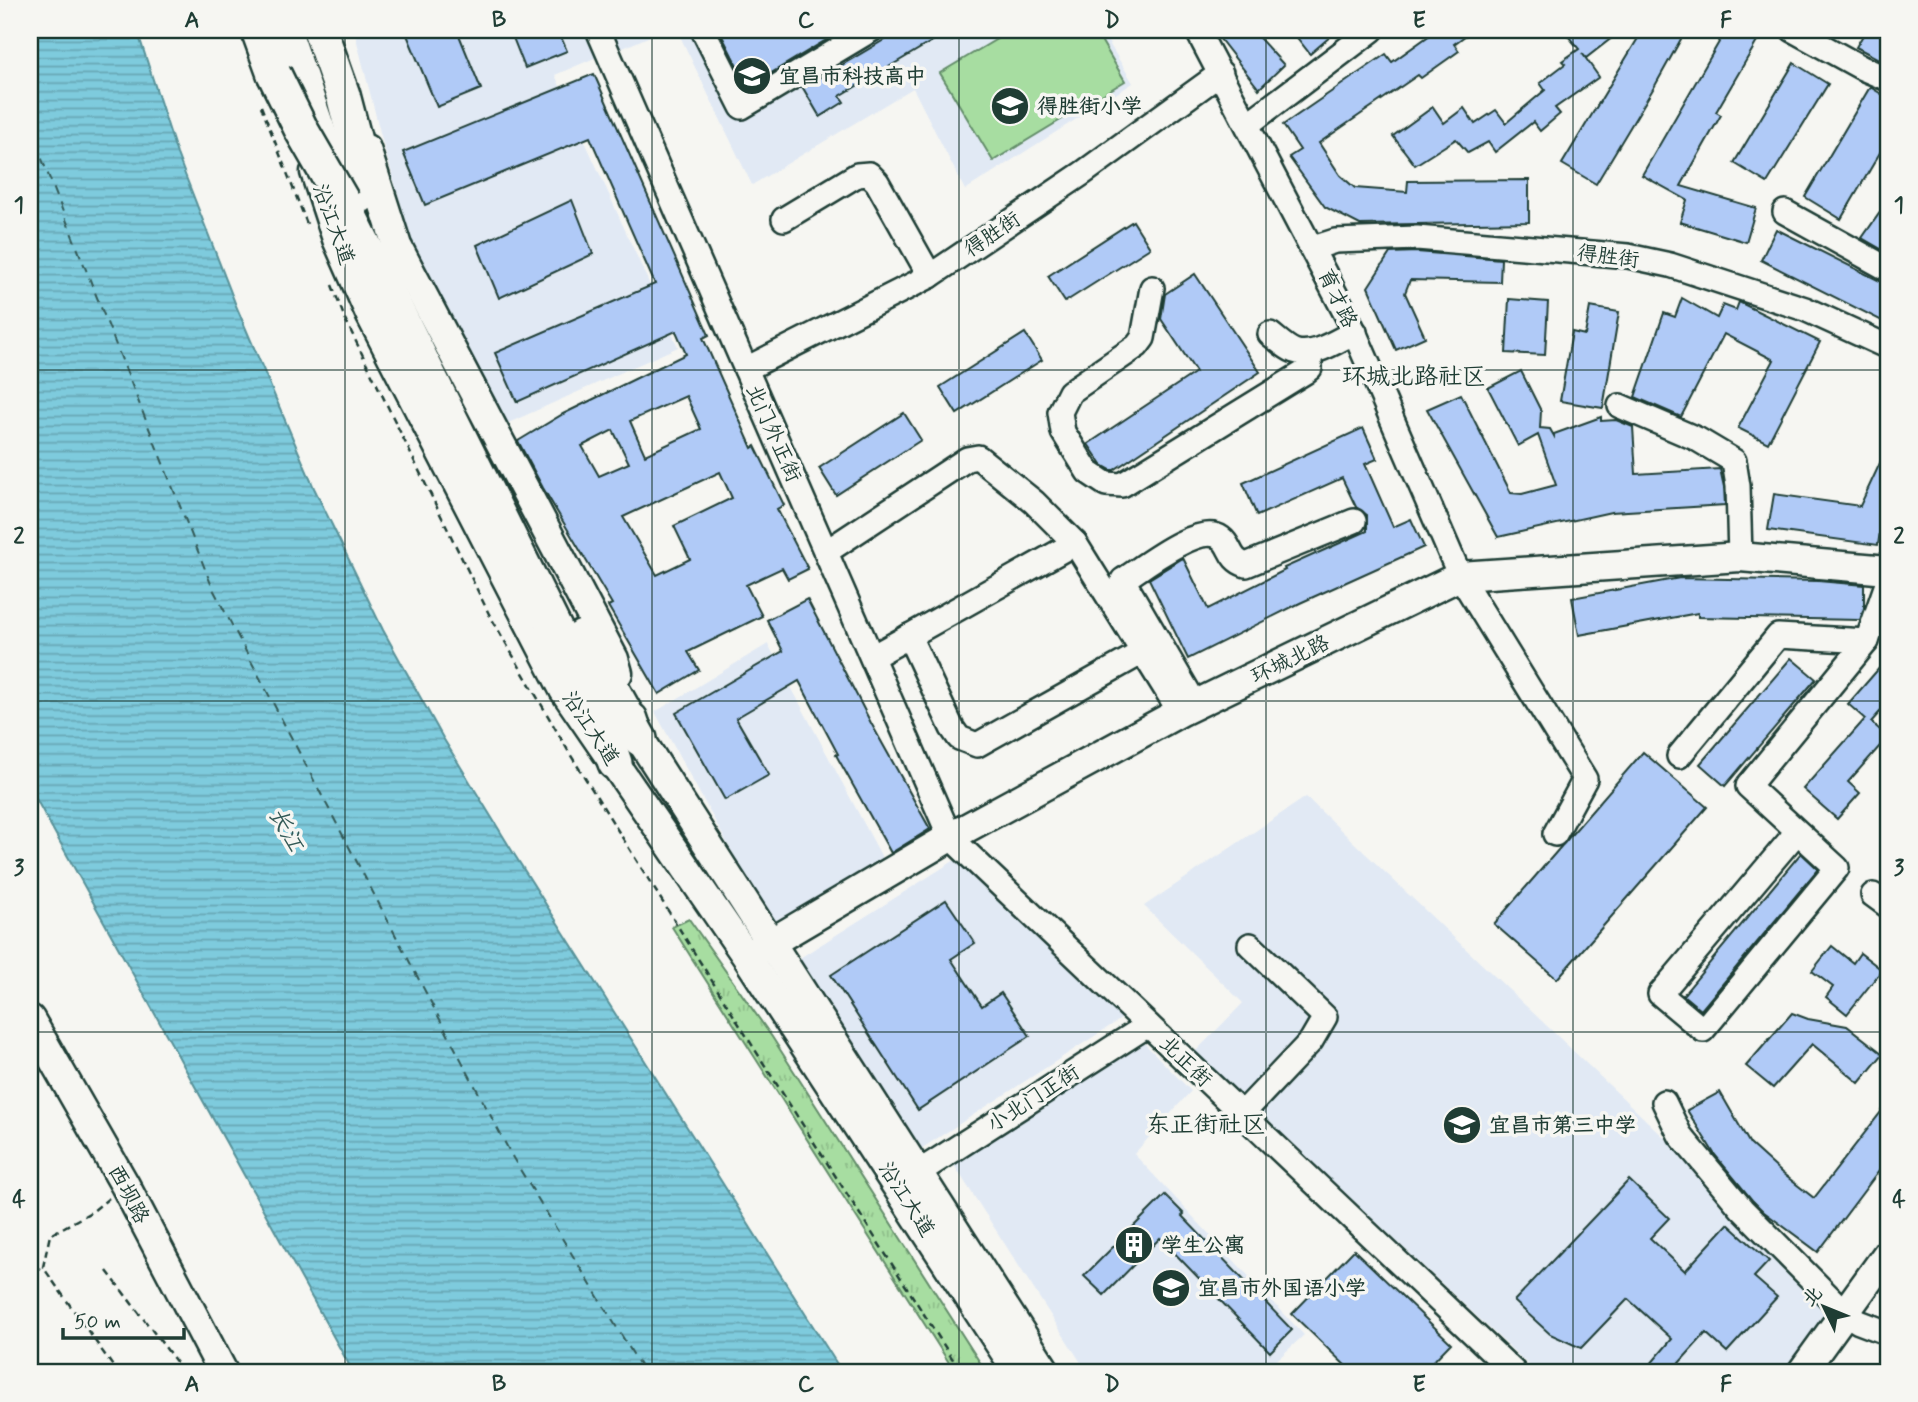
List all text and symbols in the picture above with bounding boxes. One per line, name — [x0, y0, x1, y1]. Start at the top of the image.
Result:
text: A — [184, 6, 200, 36]
text: B — [492, 6, 507, 36]
text: C — [798, 6, 815, 36]
text: D — [1104, 6, 1120, 36]
text: E — [1412, 6, 1426, 36]
text: F — [1720, 6, 1732, 36]
school or university icon: 宜昌市科技高中 — [731, 55, 773, 97]
place label: 宜昌市科技高中 — [779, 63, 926, 91]
school or university icon: 得胜街小学 — [989, 85, 1031, 127]
place label: 得胜街小学 — [1037, 93, 1142, 121]
street label: 沿江大道 — [306, 180, 361, 269]
text: 1 — [14, 191, 24, 221]
text: 1 — [1894, 191, 1904, 221]
street label: 得胜街 — [959, 206, 1027, 264]
street label: 得胜街 — [1575, 239, 1641, 275]
street label: 育才路 — [1311, 264, 1363, 333]
district label: 环城北路社区 — [1342, 362, 1486, 393]
street label: 北门外正街 — [739, 380, 807, 487]
text: 2 — [13, 522, 25, 552]
text: 2 — [1893, 522, 1905, 552]
street label: 环城北路 — [1247, 629, 1334, 691]
street label: 沿江大道 — [555, 686, 625, 771]
water label: 长江 — [261, 803, 310, 858]
text: 3 — [14, 854, 25, 884]
text: 3 — [1894, 854, 1905, 884]
street label: 北正街 — [1153, 1030, 1218, 1094]
street label: 小北门正街 — [982, 1059, 1085, 1139]
school or university icon: 宜昌市第三中学 — [1441, 1104, 1483, 1146]
district label: 东正街社区 — [1146, 1110, 1266, 1141]
place label: 宜昌市第三中学 — [1489, 1112, 1636, 1140]
street label: 沿江大道 — [872, 1157, 941, 1242]
street label: 西坝路 — [101, 1160, 155, 1229]
text: 4 — [12, 1185, 26, 1215]
text: 4 — [1892, 1185, 1906, 1215]
building icon: 学生公寓 — [1113, 1224, 1155, 1266]
place label: 学生公寓 — [1161, 1232, 1245, 1260]
school or university icon: 宜昌市外国语小学 — [1150, 1267, 1192, 1309]
north arrow — [1788, 1272, 1858, 1342]
place label: 宜昌市外国语小学 — [1198, 1275, 1366, 1303]
text: 北 — [1797, 1281, 1828, 1312]
scale bar — [63, 1297, 184, 1341]
text: 50 m — [74, 1308, 121, 1336]
text: A — [184, 1370, 200, 1400]
text: B — [492, 1370, 507, 1400]
text: C — [798, 1370, 815, 1400]
text: D — [1104, 1370, 1120, 1400]
text: E — [1412, 1370, 1426, 1400]
text: F — [1720, 1370, 1732, 1400]

